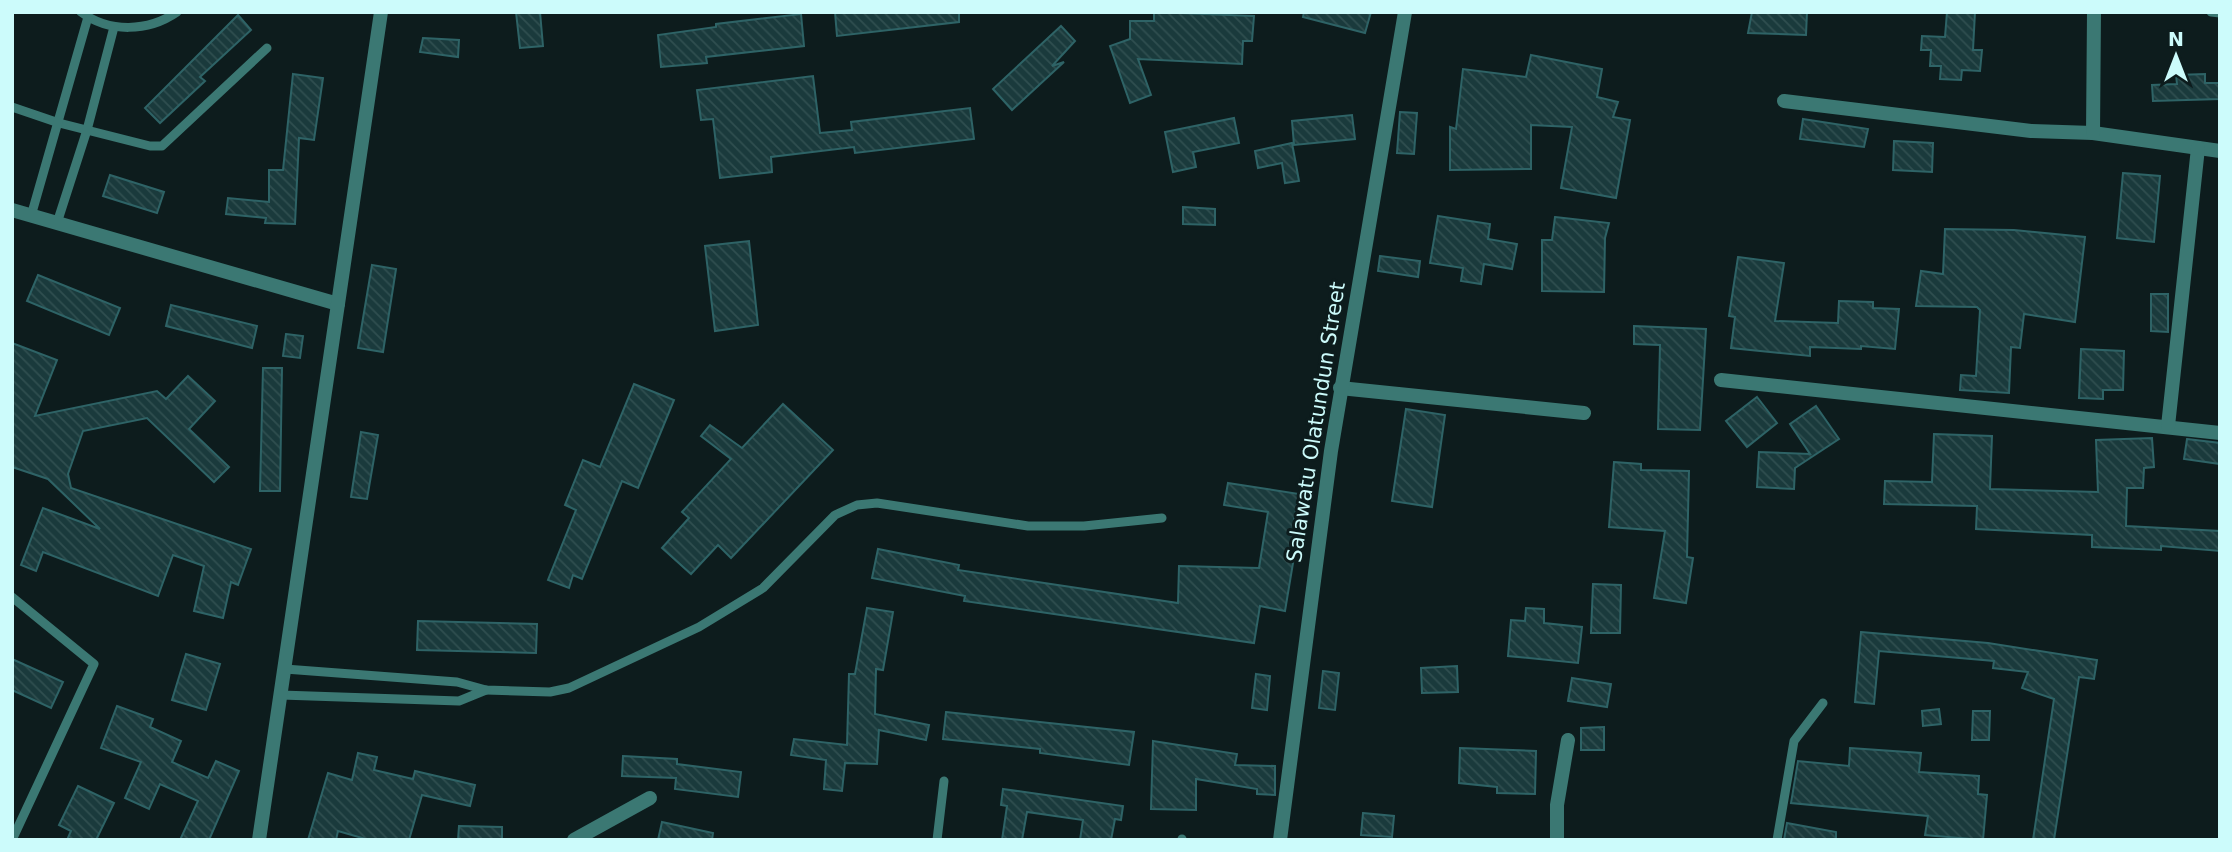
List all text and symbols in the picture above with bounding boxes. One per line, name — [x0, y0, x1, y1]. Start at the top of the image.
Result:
north arrow — [2141, 21, 2211, 91]
text: N — [2168, 28, 2184, 50]
street label: Salawatu Olatundun Street — [1282, 280, 1350, 564]

